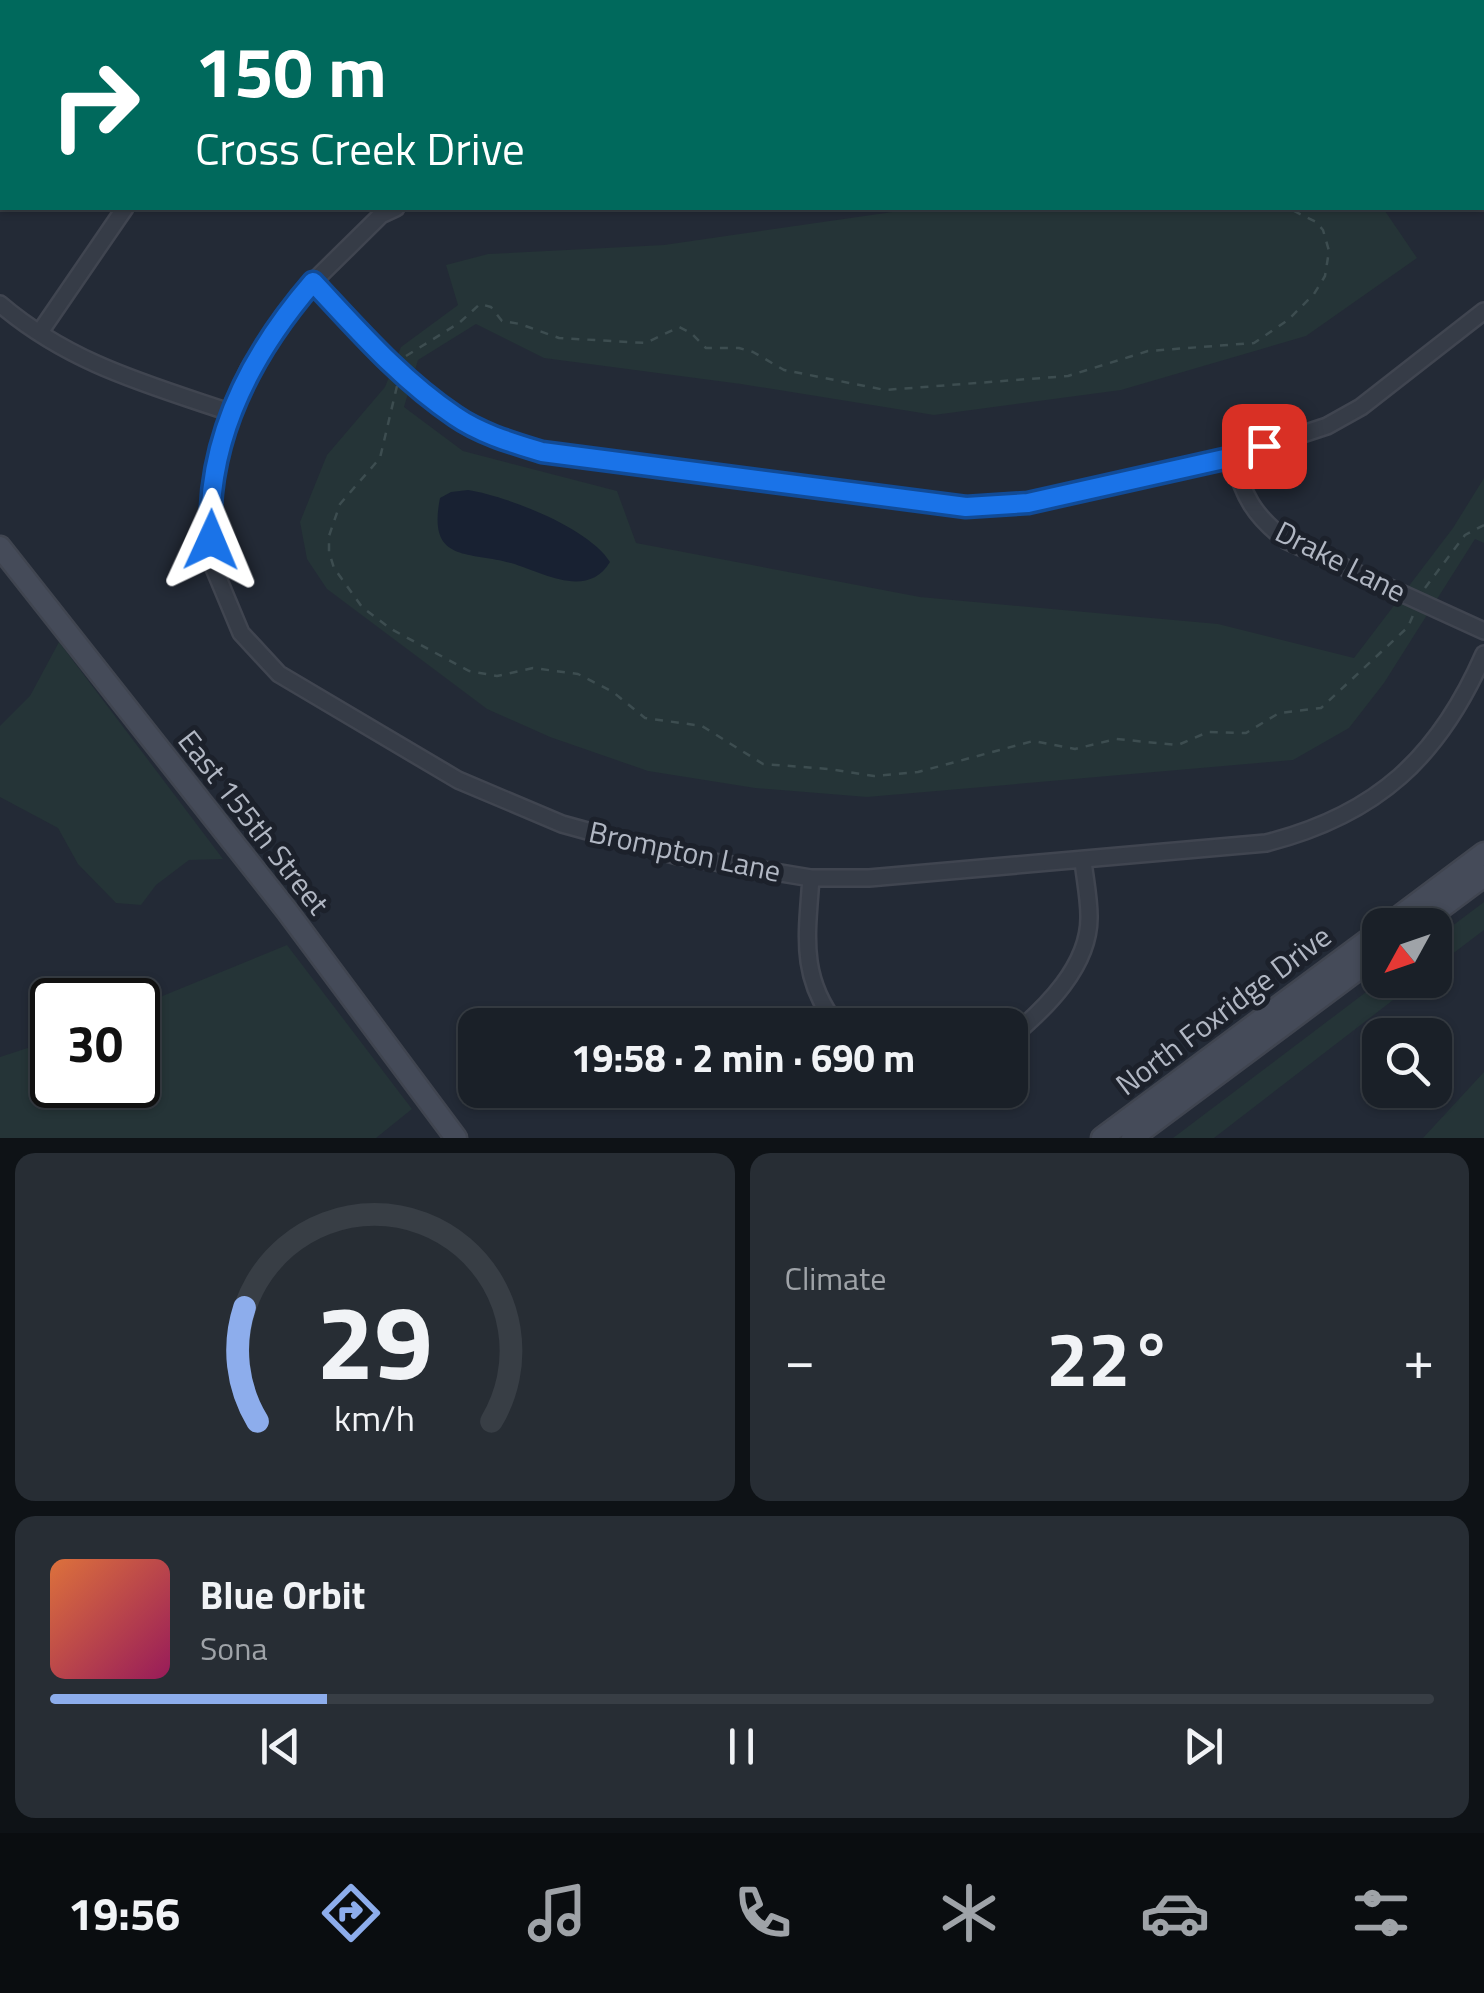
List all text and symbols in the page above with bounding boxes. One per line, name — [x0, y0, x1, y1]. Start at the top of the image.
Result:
text: 150 m — [195, 18, 387, 124]
icon: right — [30, 40, 160, 170]
text: Cross Creek Drive — [195, 114, 525, 182]
pin — [1222, 404, 1307, 489]
icon: arrive — [1237, 419, 1292, 474]
position arrow — [159, 488, 263, 592]
street label: Drake Lane — [1268, 508, 1414, 614]
street label: East 155th Street — [167, 720, 341, 925]
street label: Brompton Lane — [585, 808, 785, 894]
north arrow — [1362, 908, 1452, 998]
map controls — [1362, 908, 1452, 1108]
street label: North Foxridge Drive — [1106, 914, 1340, 1106]
speed limit sign: 30 — [30, 978, 160, 1108]
button: search — [1362, 1018, 1452, 1108]
text: 19:58 · 2 min · 690 m — [571, 1029, 915, 1087]
text: Climate — [785, 1254, 886, 1302]
text: 29 — [317, 1261, 433, 1419]
text: 22° — [1046, 1301, 1172, 1415]
text: − — [785, 1317, 815, 1400]
text: + — [1403, 1317, 1434, 1400]
text: km/h — [334, 1390, 415, 1445]
text: Blue Orbit — [200, 1566, 365, 1624]
text: Sona — [200, 1624, 267, 1672]
icon: previous — [253, 1719, 308, 1774]
icon: pause — [714, 1719, 769, 1774]
icon: next — [1176, 1719, 1231, 1774]
icon: directions — [316, 1878, 386, 1948]
icon: music — [522, 1878, 592, 1948]
icon: phone — [728, 1878, 798, 1948]
icon: climate — [934, 1878, 1004, 1948]
icon: car — [1140, 1878, 1210, 1948]
icon: filters — [1346, 1878, 1416, 1948]
text: 19:56 — [68, 1879, 180, 1947]

